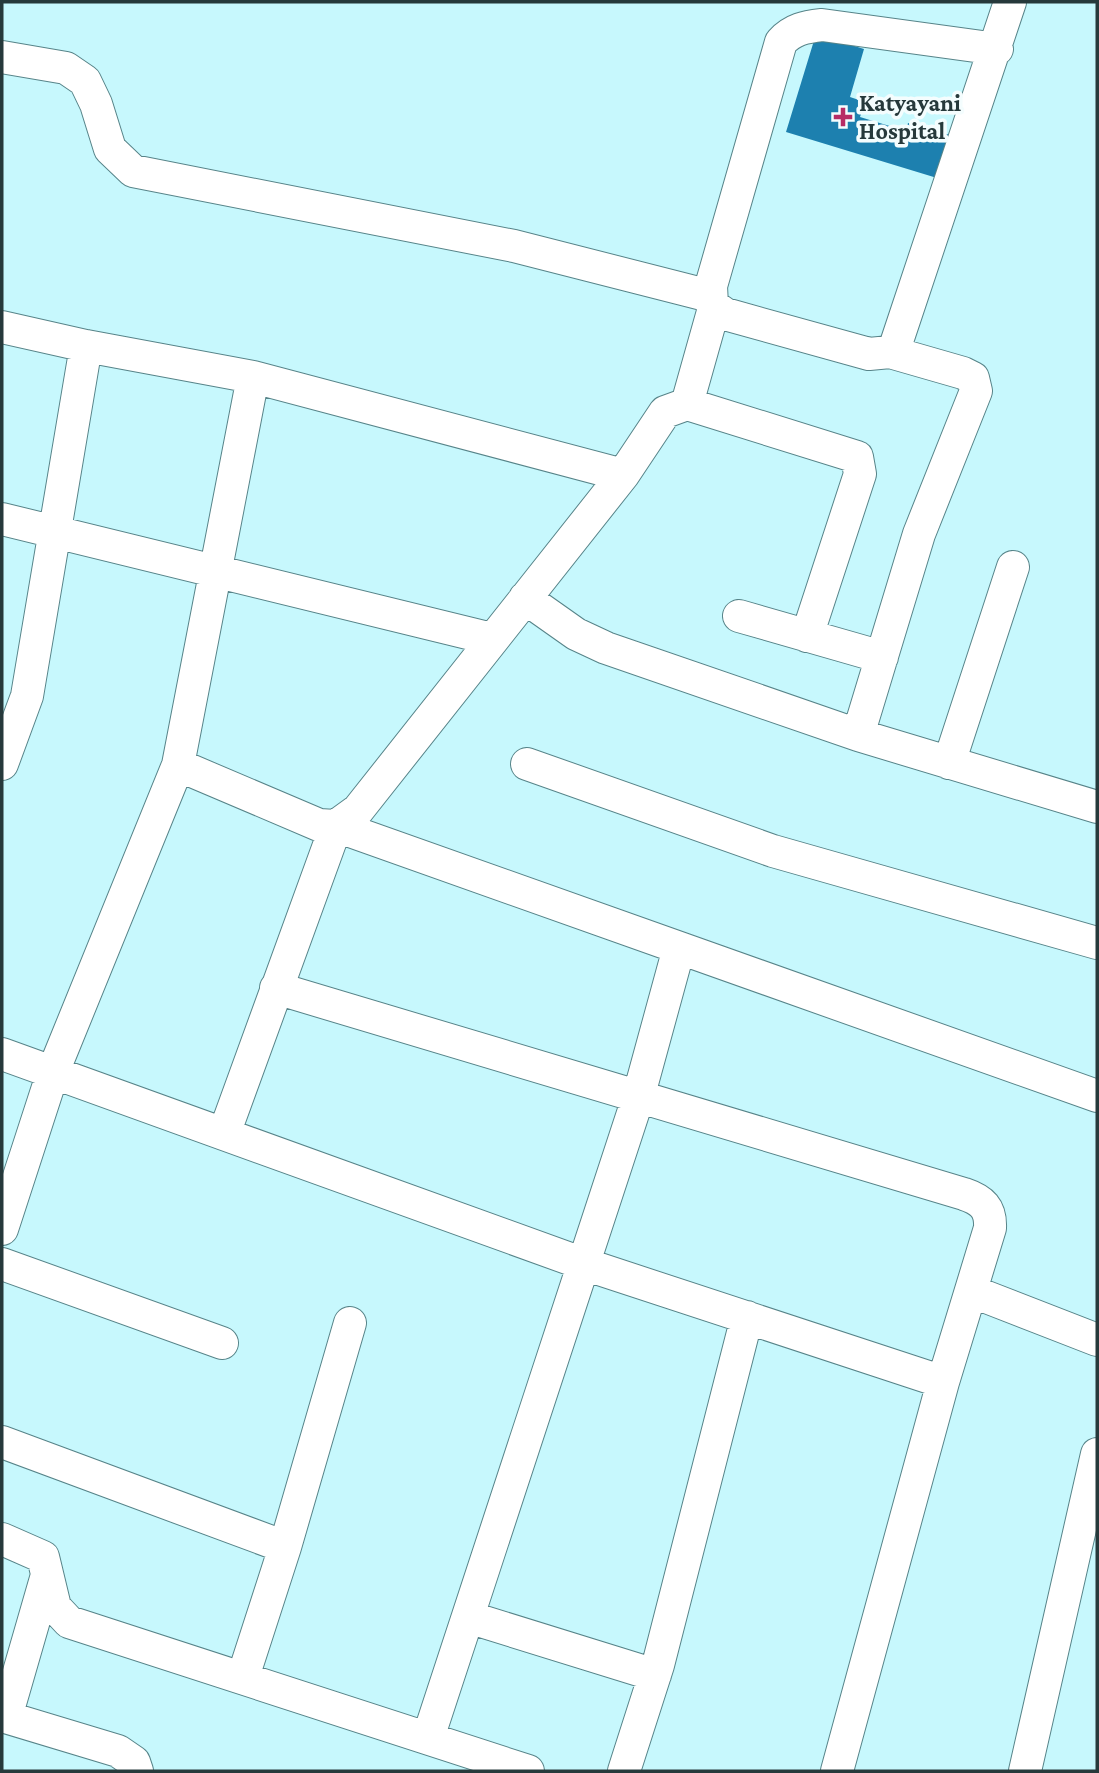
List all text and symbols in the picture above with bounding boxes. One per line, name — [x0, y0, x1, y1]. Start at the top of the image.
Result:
place label: Katyayani Hospital — [859, 89, 961, 144]
marker: Katyayani Hospital — [833, 107, 853, 127]

